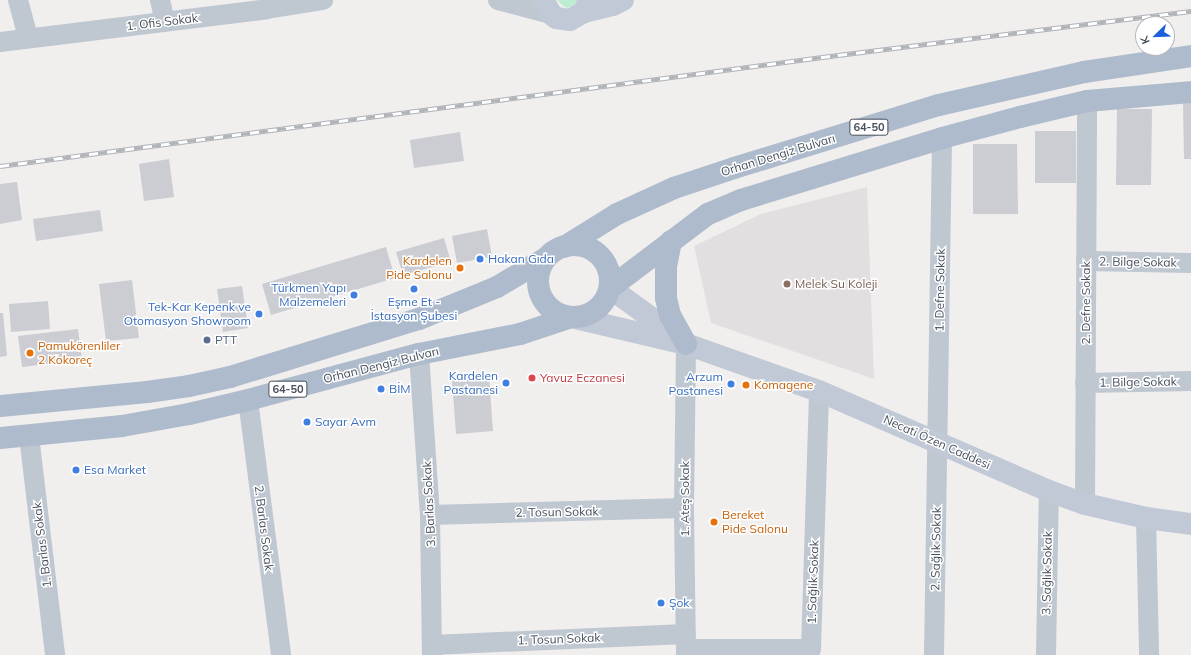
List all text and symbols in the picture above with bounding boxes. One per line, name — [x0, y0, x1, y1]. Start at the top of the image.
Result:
street label: 1. Ofis Sokak — [125, 10, 199, 34]
north arrow — [1135, 16, 1175, 56]
text: K — [1137, 34, 1153, 46]
road number: 64-50 — [849, 118, 889, 136]
street label: Orhan Dengiz Bulvarı — [719, 131, 837, 179]
street label: 1. Defne Sokak — [932, 248, 948, 332]
place label: Hakan Gıda — [488, 252, 554, 266]
place label: Kardelen Pide Salonu — [386, 254, 452, 282]
marker: Hakan Gıda — [475, 254, 485, 264]
street label: 2. Bilge Sokak — [1099, 254, 1177, 270]
street label: 2. Defne Sokak — [1079, 261, 1093, 345]
marker: Kardelen Pide Salonu — [455, 263, 465, 273]
place label: Melek Su Koleji — [795, 277, 877, 291]
marker: Melek Su Koleji — [782, 279, 792, 289]
place label: Türkmen Yapı Malzemeleri — [271, 281, 346, 309]
marker: Eşme Et - İstasyon Şubesi — [409, 284, 419, 294]
marker: Türkmen Yapı Malzemeleri — [349, 290, 359, 300]
place label: Eşme Et - İstasyon Şubesi — [371, 295, 457, 323]
place label: Tek-Kar Kepenk ve Otomasyon Showroom — [124, 300, 251, 328]
marker: Tek-Kar Kepenk ve Otomasyon Showroom — [254, 309, 264, 319]
place label: PTT — [215, 333, 237, 347]
marker: PTT — [202, 335, 212, 345]
place label: Pamukörenliler 2 Kokoreç — [38, 339, 120, 367]
street label: Orhan Dengiz Bulvarı — [322, 344, 440, 386]
marker: Pamukörenliler 2 Kokoreç — [25, 348, 35, 358]
place label: Kardelen Pastanesi — [444, 369, 498, 397]
place label: Arzum Pastanesi — [669, 370, 723, 398]
place label: Yavuz Eczanesi — [540, 371, 625, 385]
marker: Yavuz Eczanesi — [527, 373, 537, 383]
street label: 1. Bilge Sokak — [1099, 374, 1177, 390]
marker: Kardelen Pastanesi — [501, 378, 511, 388]
place label: Komagene — [754, 378, 813, 392]
marker: Arzum Pastanesi — [726, 379, 736, 389]
road number: 64-50 — [268, 380, 308, 398]
marker: Komagene — [741, 380, 751, 390]
place label: BİM — [389, 382, 411, 396]
marker: BİM — [376, 384, 386, 394]
street label: Necati Özen Caddesi — [881, 412, 993, 472]
place label: Sayar Avm — [315, 415, 376, 429]
marker: Sayar Avm — [302, 417, 312, 427]
street label: 3. Barlas Sokak — [420, 461, 438, 547]
street label: 1. Ateş Sokak — [678, 461, 692, 537]
place label: Esa Market — [84, 463, 146, 477]
marker: Esa Market — [71, 465, 81, 475]
street label: 2. Barlas Sokak — [252, 485, 276, 571]
street label: 1. Barlas Sokak — [30, 502, 54, 588]
street label: 2. Tosun Sokak — [515, 504, 599, 520]
street label: 2. Sağlık Sokak — [928, 507, 944, 591]
place label: Bereket Pide Salonu — [722, 508, 788, 536]
marker: Bereket Pide Salonu — [709, 517, 719, 527]
street label: 3. Sağlık Sokak — [1039, 531, 1055, 615]
street label: 1. Sağlık Sokak — [804, 540, 822, 624]
place label: Şok — [669, 596, 690, 610]
marker: Şok — [656, 598, 666, 608]
street label: 1. Tosun Sokak — [517, 630, 601, 648]

